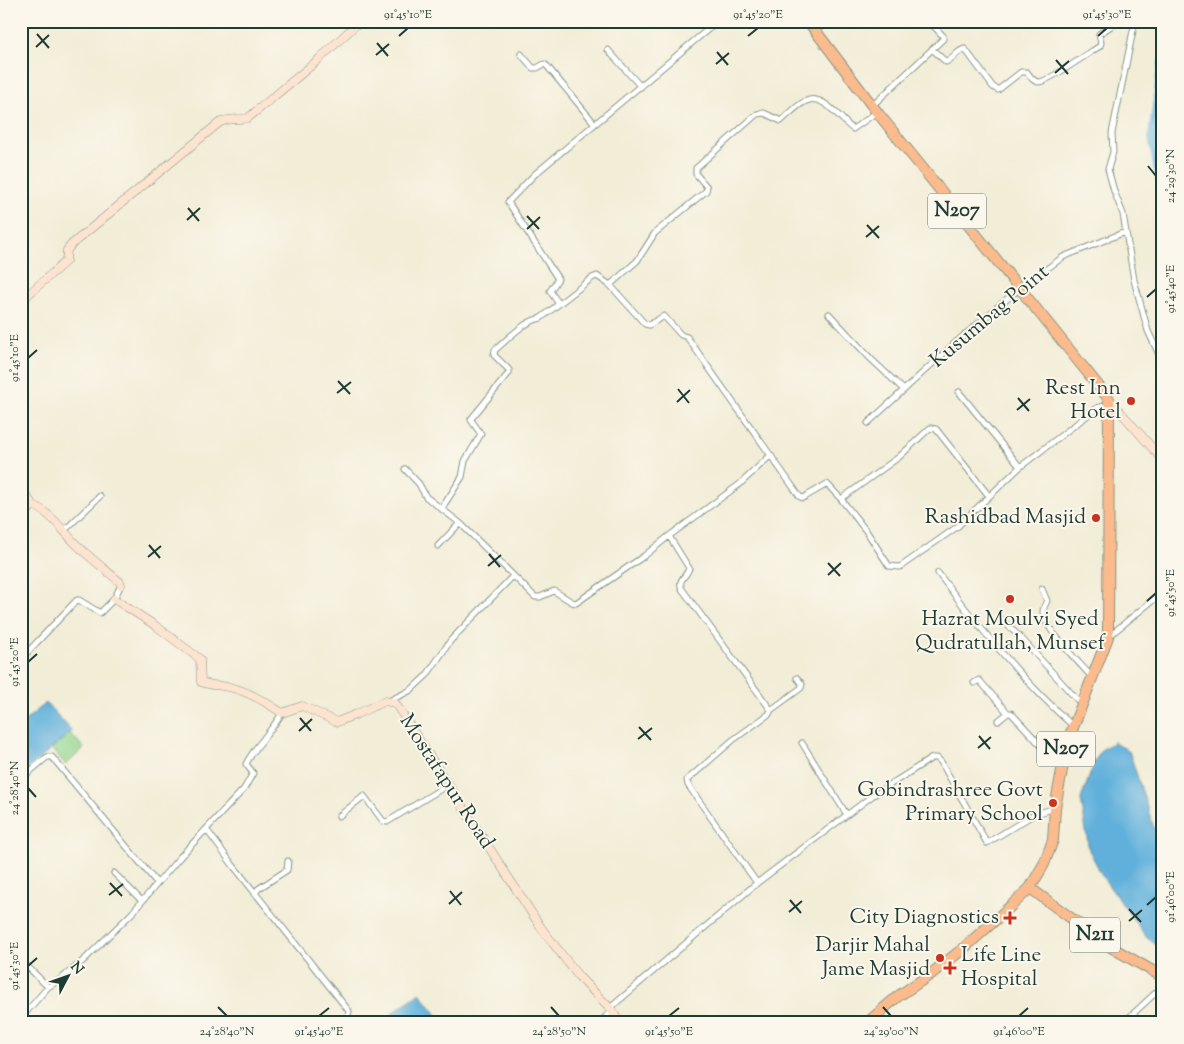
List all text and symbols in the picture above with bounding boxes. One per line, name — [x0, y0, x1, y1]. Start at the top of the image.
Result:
text: 91°45'10"E — [384, 6, 433, 24]
text: 91°45'20"E — [733, 6, 783, 24]
text: 91°45'30"E — [1083, 6, 1132, 24]
text: 24°29'30"N — [1162, 148, 1180, 203]
road number: N207 — [928, 194, 986, 228]
street label: Kusumbag Point — [924, 258, 1056, 376]
text: 91°45'40"E — [1162, 264, 1180, 313]
text: 91°45'10"E — [6, 333, 24, 382]
place label: Rest Inn Hotel — [1045, 374, 1121, 428]
marker: Rest Inn Hotel — [1125, 395, 1137, 407]
place label: Rashidbad Masjid — [925, 503, 1086, 533]
marker: Rashidbad Masjid — [1090, 512, 1102, 524]
text: 91°45'50"E — [1162, 568, 1180, 617]
marker: Hazrat Moulvi Syed Qudratullah, Munsef — [1004, 593, 1016, 605]
place label: Hazrat Moulvi Syed Qudratullah, Munsef — [915, 605, 1107, 659]
text: 91°45'20"E — [6, 637, 24, 687]
street label: Mostafapur Road — [391, 709, 501, 856]
road number: N207 — [1037, 732, 1095, 766]
text: 24°28'40"N — [6, 760, 24, 815]
place label: Gobindrashree Govt Primary School — [857, 776, 1043, 830]
marker: Gobindrashree Govt Primary School — [1047, 797, 1059, 809]
text: 91°46'00"E — [1162, 871, 1180, 923]
place label: City Diagnostics — [849, 903, 999, 933]
marker: City Diagnostics — [1003, 911, 1017, 925]
road number: N211 — [1070, 918, 1120, 952]
place label: Darjir Mahal Jame Masjid — [815, 931, 930, 985]
text: 91°45'30"E — [6, 941, 24, 990]
place label: Life Line Hospital — [961, 941, 1041, 995]
north arrow — [42, 952, 92, 1002]
marker: Darjir Mahal Jame Masjid — [934, 952, 946, 964]
text: N — [65, 958, 88, 980]
marker: Life Line Hospital — [943, 961, 957, 975]
text: 24°28'40"N — [200, 1023, 255, 1041]
text: 91°45'40"E — [295, 1023, 344, 1041]
text: 24°28'50"N — [532, 1023, 586, 1041]
text: 91°45'50"E — [645, 1023, 694, 1041]
text: 24°29'00"N — [863, 1023, 919, 1041]
text: 91°46'00"E — [993, 1023, 1045, 1041]

